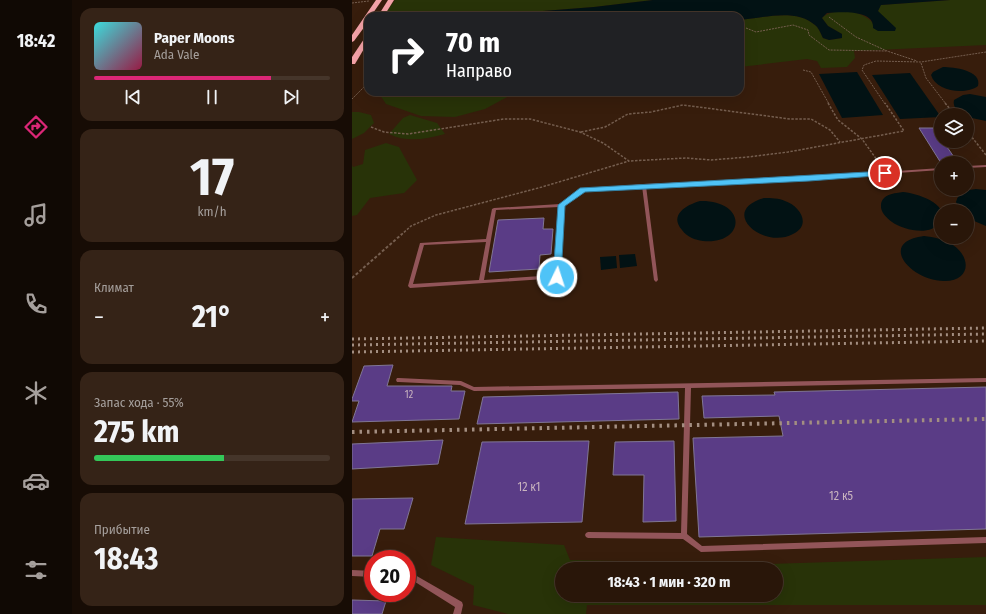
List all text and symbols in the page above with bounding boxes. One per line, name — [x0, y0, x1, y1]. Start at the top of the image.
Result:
text: 70 m — [446, 26, 500, 59]
icon: right — [380, 28, 432, 80]
text: Paper Moons — [154, 29, 235, 47]
text: 18:42 — [17, 30, 55, 52]
text: Ada Vale — [154, 47, 199, 62]
text: Направо — [446, 60, 512, 82]
icon: previous — [122, 86, 144, 108]
icon: pause — [201, 86, 223, 108]
icon: next — [280, 86, 302, 108]
map controls — [934, 108, 974, 244]
button: layers — [934, 108, 974, 148]
icon: directions — [22, 113, 50, 141]
text: 17 — [190, 146, 234, 209]
pin — [868, 156, 902, 190]
button: + — [934, 156, 974, 196]
icon: arrive — [874, 162, 896, 184]
icon: music — [22, 201, 50, 229]
text: km/h — [198, 204, 227, 219]
button: − — [934, 204, 974, 244]
position arrow — [536, 256, 578, 298]
text: Климат — [94, 280, 134, 295]
icon: phone — [22, 290, 50, 318]
text: 21° — [192, 299, 232, 335]
text: − — [94, 304, 104, 331]
text: + — [320, 304, 330, 331]
icon: climate — [22, 379, 50, 407]
house number: 12 — [405, 389, 414, 401]
text: Запас хода · 55% — [94, 395, 184, 410]
text: 275 km — [94, 414, 179, 450]
icon: car — [22, 467, 50, 495]
house number: 12 к1 — [518, 480, 540, 494]
house number: 12 к5 — [829, 489, 853, 503]
text: Прибытие — [94, 522, 150, 537]
text: 18:43 — [94, 541, 159, 577]
speed limit sign: 20 — [364, 550, 416, 602]
icon: filters — [22, 556, 50, 584]
text: 18:43 · 1 мин · 320 m — [608, 573, 730, 591]

